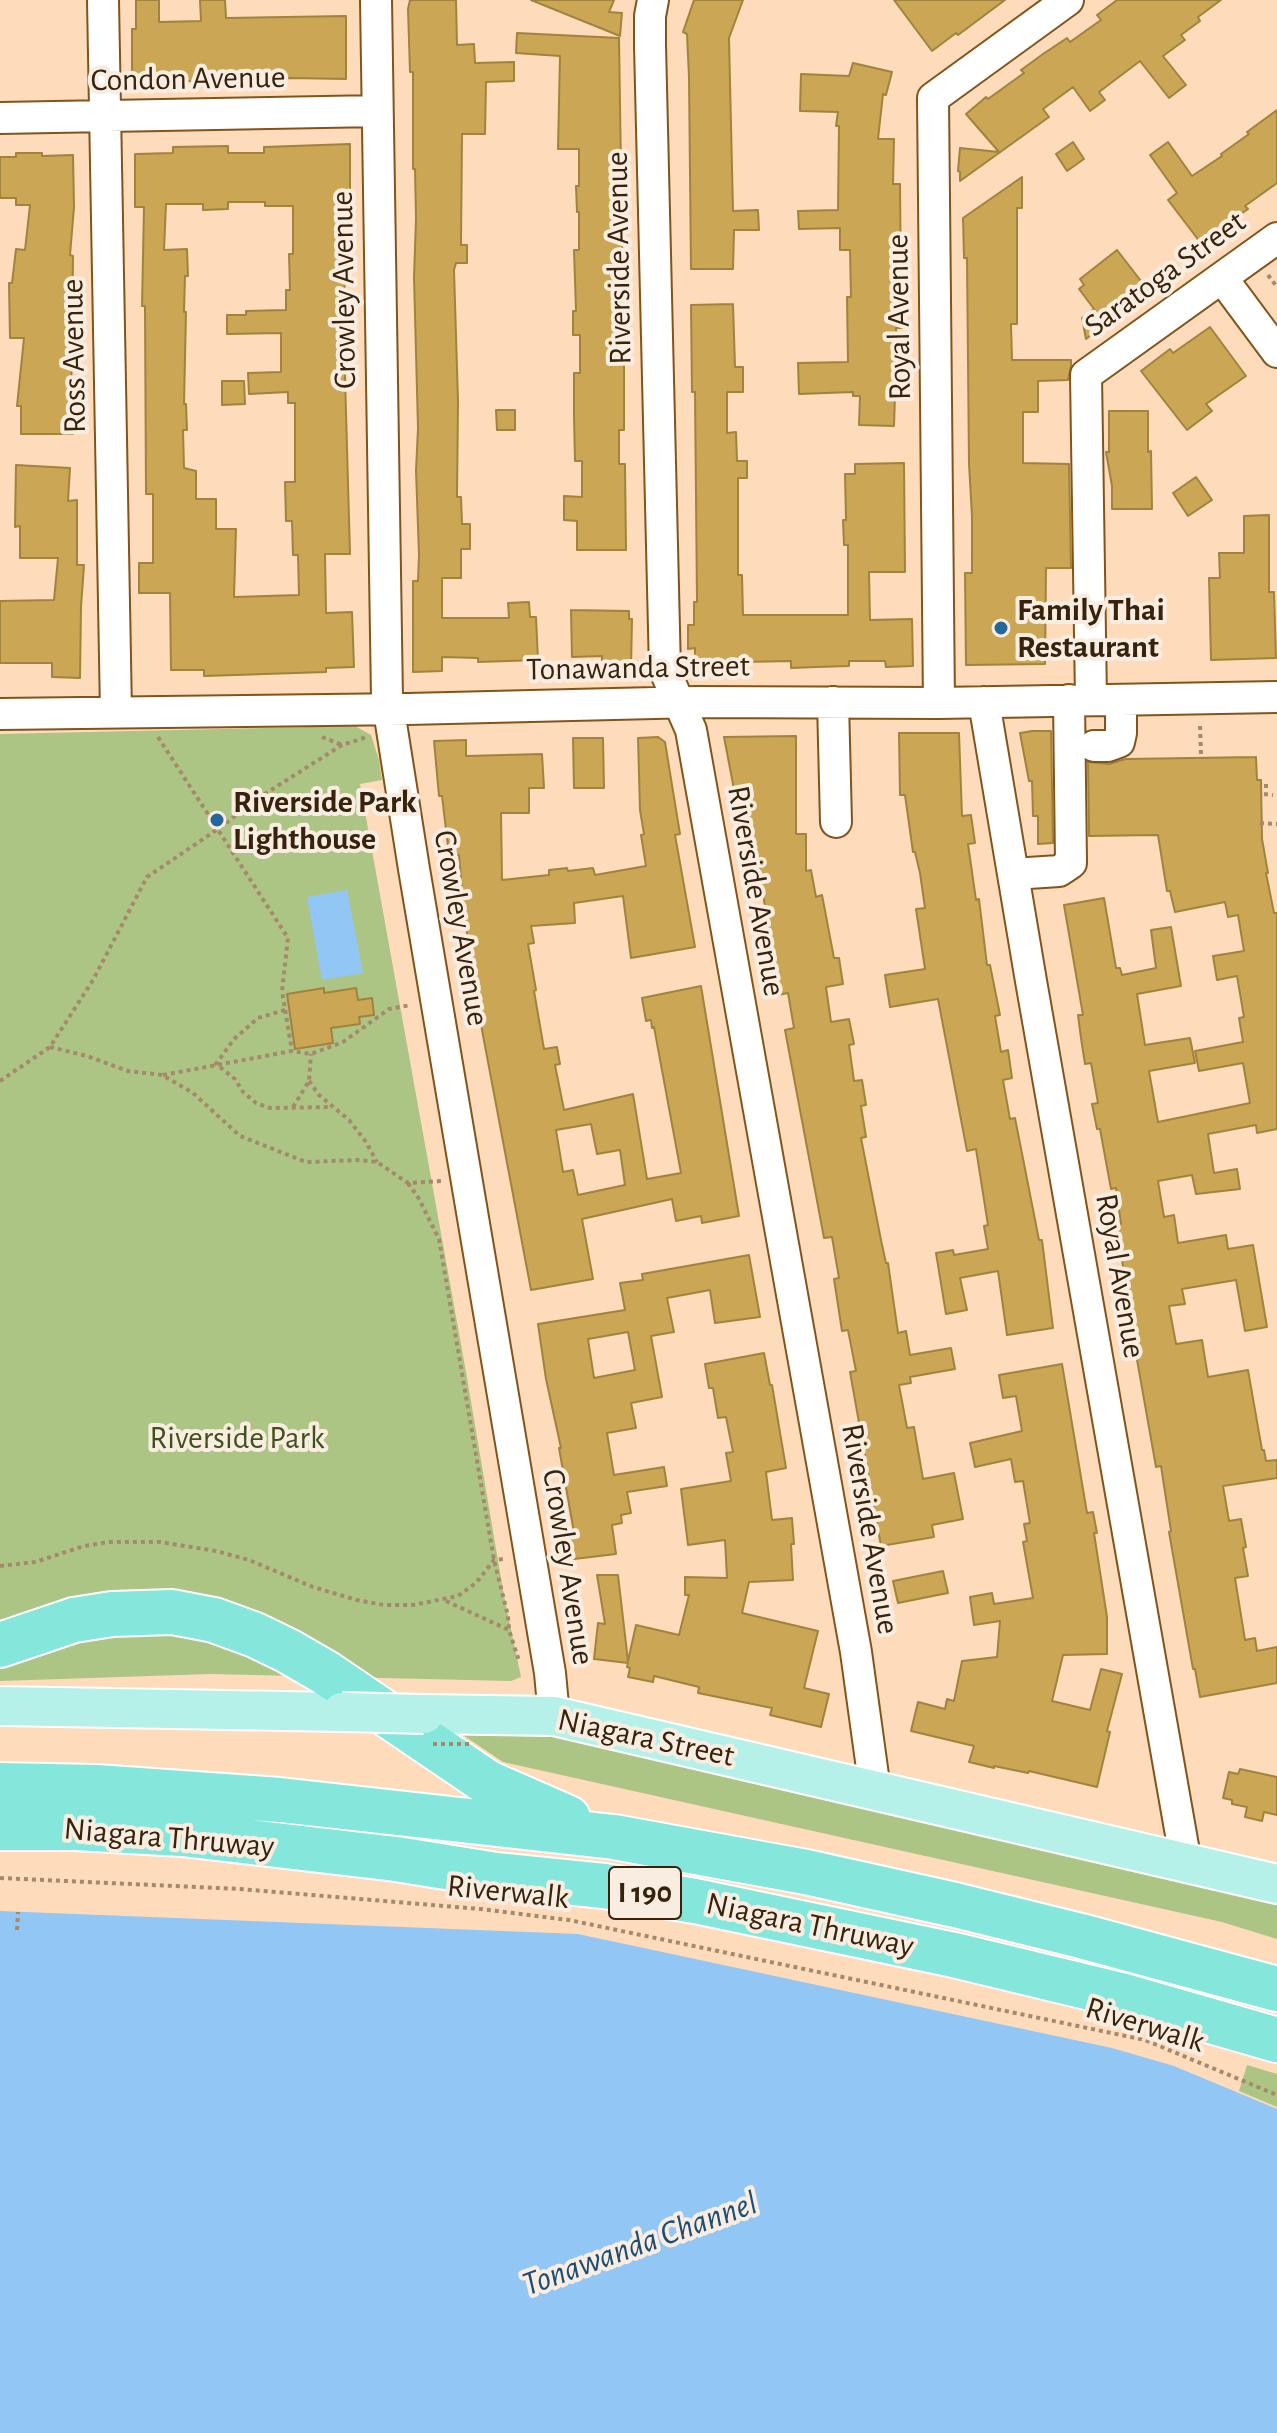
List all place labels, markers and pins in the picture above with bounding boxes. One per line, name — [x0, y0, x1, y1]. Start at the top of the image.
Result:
place label: Family Thai Restaurant — [1017, 591, 1165, 666]
marker: Family Thai Restaurant — [992, 619, 1010, 637]
place label: Riverside Park Lighthouse — [233, 783, 417, 858]
marker: Riverside Park Lighthouse — [208, 811, 226, 829]

